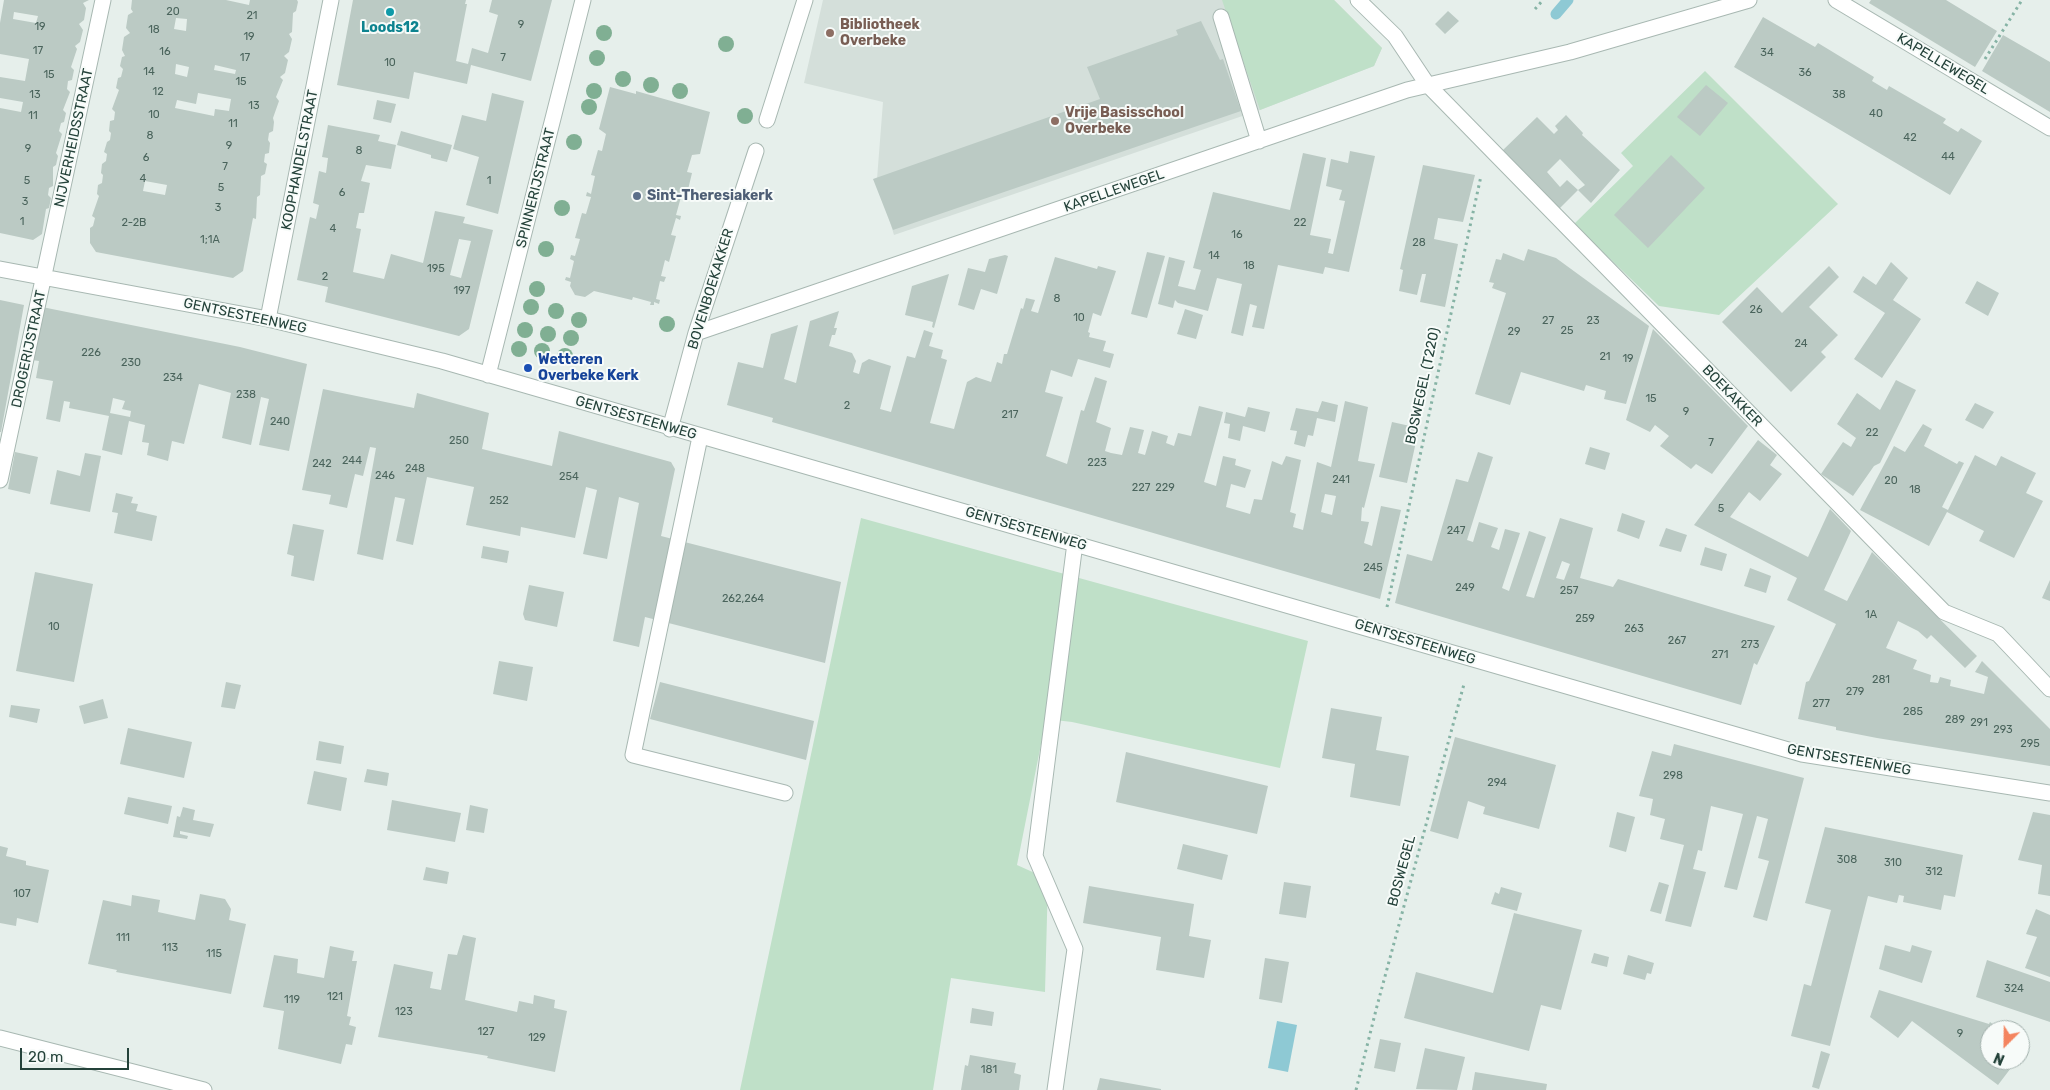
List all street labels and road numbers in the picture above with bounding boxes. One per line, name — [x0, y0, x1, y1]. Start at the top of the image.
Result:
street label: KAPELLEWEGEL — [1894, 30, 1992, 98]
street label: NIJVERHEIDSSTRAAT — [51, 67, 97, 209]
street label: KOOPHANDELSTRAAT — [278, 88, 322, 232]
street label: SPINNERIJSTRAAT — [513, 126, 559, 250]
street label: KAPELLEWEGEL — [1062, 166, 1166, 216]
street label: BOVENBOEKAKKER — [685, 227, 737, 351]
street label: DROGERIJSTRAAT — [8, 289, 50, 409]
street label: GENTSESTEENWEG — [182, 295, 308, 337]
street label: BOSWEGEL (T220) — [1402, 326, 1444, 446]
street label: BOEKAKKER — [1698, 362, 1766, 430]
street label: GENTSESTEENWEG — [573, 393, 699, 443]
street label: GENTSESTEENWEG — [963, 504, 1089, 554]
street label: GENTSESTEENWEG — [1353, 616, 1477, 668]
street label: GENTSESTEENWEG — [1786, 741, 1912, 779]
street label: BOSWEGEL — [1384, 834, 1420, 908]

